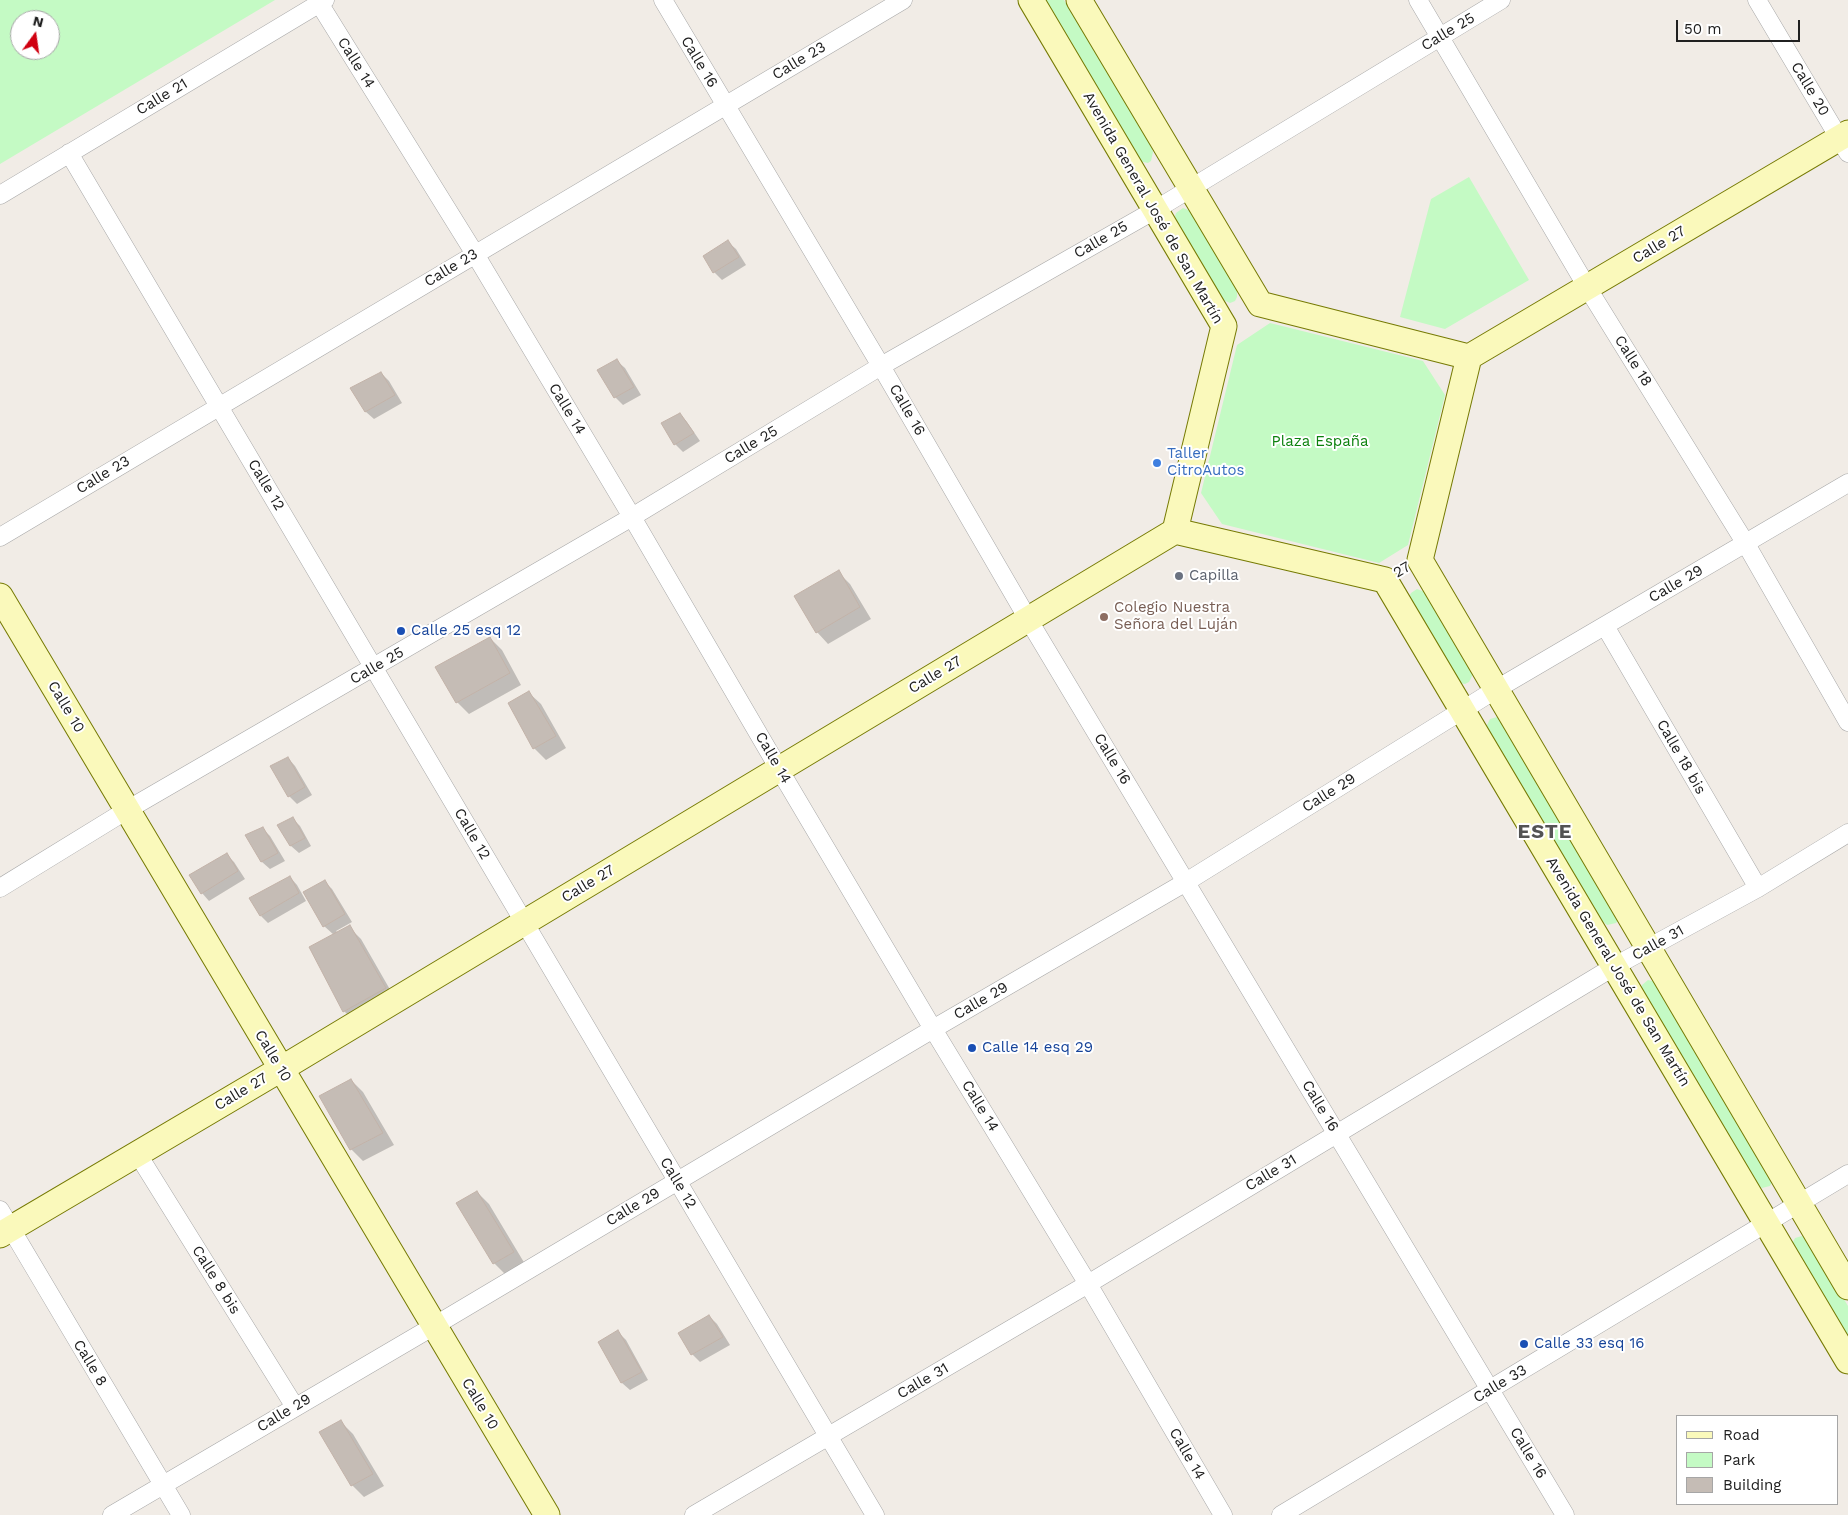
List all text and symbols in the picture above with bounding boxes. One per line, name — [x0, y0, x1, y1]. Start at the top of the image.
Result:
street label: Calle 25 — [1418, 9, 1478, 55]
north arrow — [10, 10, 60, 60]
scale bar — [1678, 10, 1802, 42]
text: N — [31, 12, 45, 30]
text: 50 m — [1684, 20, 1721, 38]
street label: Calle 16 — [677, 33, 721, 91]
street label: Calle 14 — [333, 34, 379, 92]
street label: Calle 23 — [769, 38, 829, 84]
street label: Calle 20 — [1787, 59, 1833, 119]
street label: Calle 21 — [133, 75, 191, 119]
street label: Avenida General José de San Martín — [1079, 89, 1227, 327]
street label: Calle 25 — [1071, 217, 1131, 263]
street label: Calle 27 — [1629, 222, 1689, 268]
street label: Calle 23 — [421, 245, 481, 291]
street label: Calle 18 — [1610, 332, 1656, 390]
street label: Calle 14 — [545, 380, 589, 438]
street label: Calle 16 — [885, 381, 929, 439]
street label: Calle 25 — [721, 422, 781, 468]
park label: Plaza España — [1272, 433, 1368, 451]
place label: Taller CitroAutos — [1167, 445, 1245, 480]
street label: Calle 23 — [73, 452, 133, 498]
street label: Calle 12 — [244, 456, 288, 514]
marker: Taller CitroAutos — [1151, 457, 1163, 469]
street label: 27 — [1390, 558, 1414, 582]
street label: Calle 29 — [1646, 561, 1706, 607]
place label: Capilla — [1189, 567, 1239, 585]
marker: Capilla — [1173, 570, 1185, 582]
place label: Colegio Nuestra Señora del Luján — [1114, 599, 1238, 634]
marker: Colegio Nuestra Señora del Luján — [1098, 611, 1110, 623]
place label: Calle 25 esq 12 — [411, 622, 521, 640]
marker: Calle 25 esq 12 — [395, 625, 407, 637]
street label: Calle 25 — [347, 643, 407, 689]
street label: Calle 27 — [905, 652, 965, 698]
street label: Calle 10 — [44, 678, 88, 736]
street label: Calle 18 bis — [1652, 716, 1710, 798]
street label: Calle 14 — [751, 729, 795, 787]
street label: Calle 16 — [1090, 730, 1134, 788]
street label: Calle 29 — [1299, 770, 1359, 816]
street label: Calle 12 — [450, 805, 494, 863]
district label: ESTE — [1517, 820, 1573, 844]
street label: Avenida General José de San Martín — [1542, 854, 1694, 1090]
street label: Calle 27 — [558, 861, 618, 907]
street label: Calle 31 — [1629, 921, 1687, 965]
street label: Calle 29 — [951, 978, 1011, 1024]
street label: Calle 10 — [251, 1027, 295, 1085]
place label: Calle 14 esq 29 — [982, 1039, 1093, 1057]
marker: Calle 14 esq 29 — [966, 1042, 978, 1054]
street label: Calle 27 — [211, 1069, 271, 1115]
street label: Calle 14 — [958, 1077, 1002, 1135]
street label: Calle 16 — [1298, 1077, 1342, 1135]
street label: Calle 31 — [1242, 1151, 1300, 1195]
street label: Calle 12 — [656, 1154, 700, 1212]
street label: Calle 29 — [603, 1184, 663, 1230]
street label: Calle 8 bis — [188, 1242, 244, 1318]
place label: Calle 33 esq 16 — [1534, 1335, 1644, 1353]
street label: Calle 8 — [69, 1337, 111, 1389]
marker: Calle 33 esq 16 — [1518, 1338, 1530, 1350]
street label: Calle 31 — [894, 1359, 952, 1403]
street label: Calle 33 — [1470, 1361, 1530, 1407]
street label: Calle 10 — [458, 1375, 502, 1433]
street label: Calle 29 — [254, 1390, 314, 1436]
legend — [1676, 1415, 1838, 1505]
street label: Calle 16 — [1506, 1424, 1550, 1482]
street label: Calle 14 — [1165, 1425, 1209, 1483]
text: Road — [1723, 1426, 1760, 1444]
text: Park — [1723, 1451, 1755, 1469]
text: Building — [1723, 1476, 1781, 1494]

